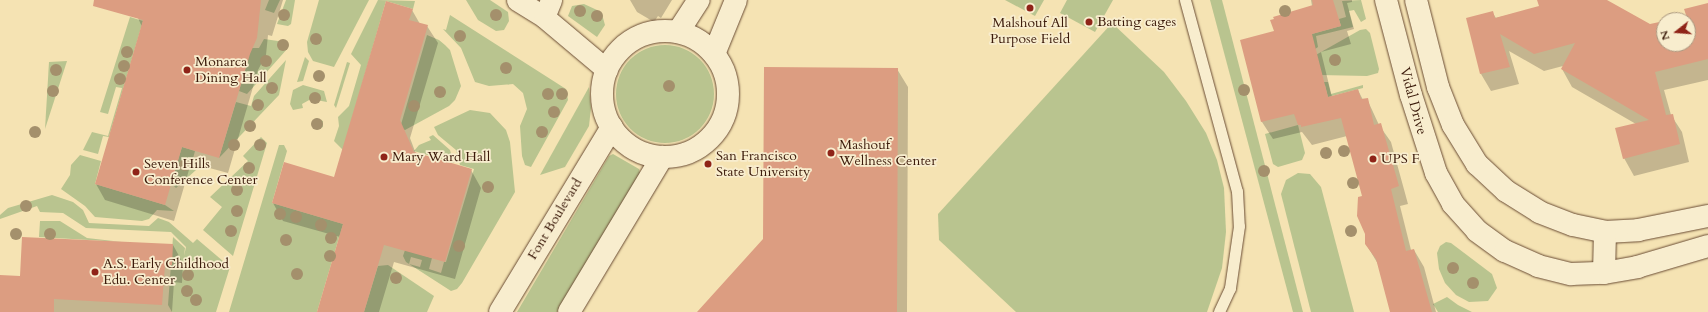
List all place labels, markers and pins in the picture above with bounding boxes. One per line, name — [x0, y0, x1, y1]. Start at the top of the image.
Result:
marker: Malshouf All Purpose Field — [1025, 3, 1035, 13]
place label: Batting cages — [1097, 14, 1176, 30]
place label: Malshouf All Purpose Field — [990, 15, 1070, 48]
marker: Batting cages — [1084, 17, 1094, 27]
place label: Monarca Dining Hall — [195, 54, 267, 86]
marker: Monarca Dining Hall — [182, 65, 192, 75]
place label: Mashouf Wellness Center — [839, 137, 936, 170]
place label: San Francisco State University — [716, 148, 810, 180]
marker: Mashouf Wellness Center — [826, 148, 836, 158]
place label: Mary Ward Hall — [392, 149, 490, 165]
place label: UPS F — [1381, 151, 1419, 167]
marker: Mary Ward Hall — [379, 152, 389, 162]
marker: UPS F — [1368, 154, 1378, 164]
place label: Seven Hills Conference Center — [144, 156, 258, 188]
marker: San Francisco State University — [703, 159, 713, 169]
marker: Seven Hills Conference Center — [131, 167, 141, 177]
place label: A.S. Early Childhood Edu. Center — [103, 256, 229, 288]
marker: A.S. Early Childhood Edu. Center — [90, 267, 100, 277]

